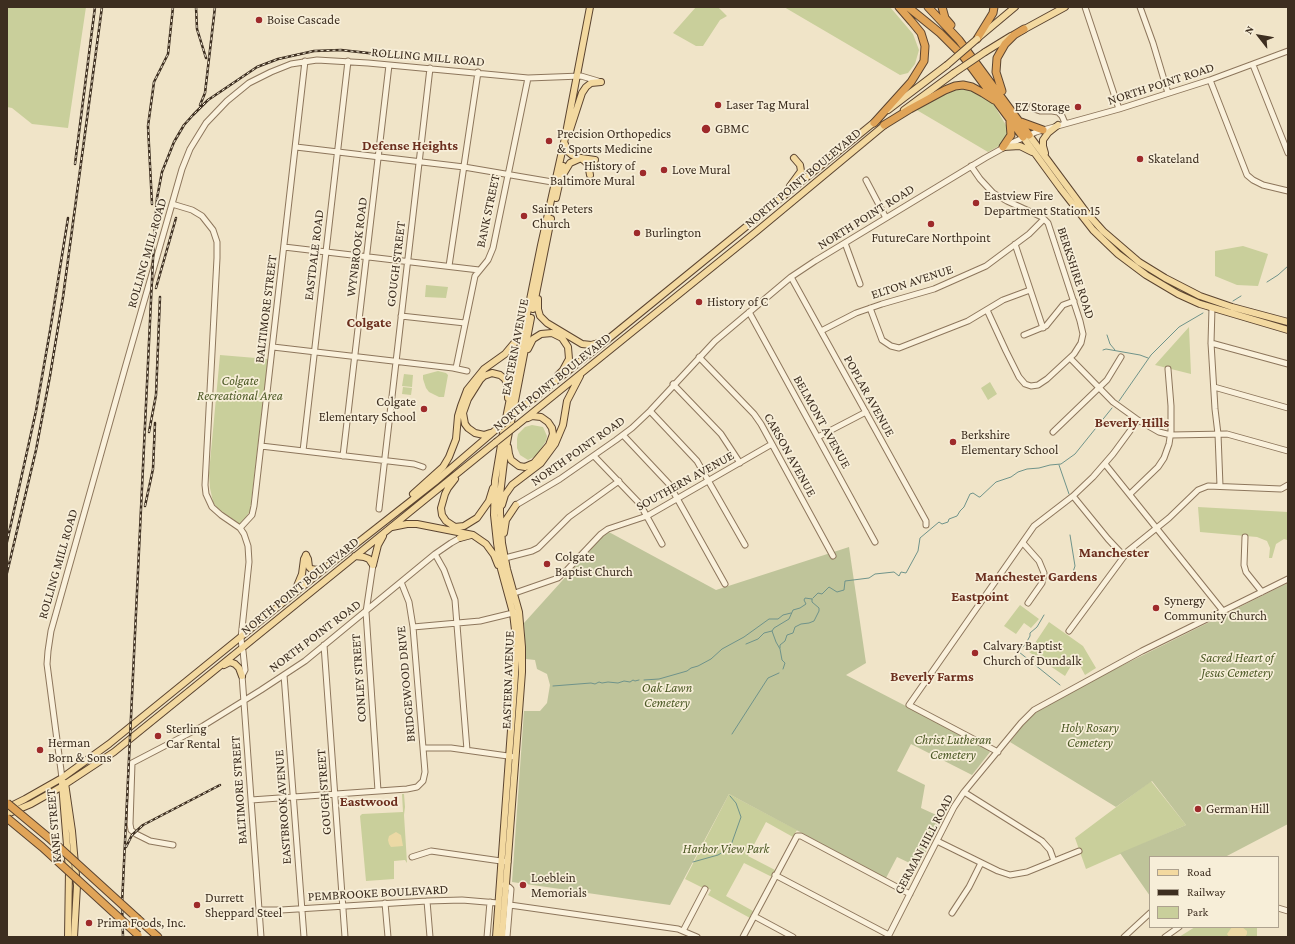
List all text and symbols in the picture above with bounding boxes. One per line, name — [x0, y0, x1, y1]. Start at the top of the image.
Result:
place label: Boise Cascade — [267, 12, 340, 28]
marker: Boise Cascade — [254, 15, 264, 25]
north arrow — [1239, 16, 1279, 56]
text: N — [1242, 24, 1256, 36]
street label: ROLLING MILL ROAD — [371, 44, 485, 70]
street label: NORTH POINT ROAD — [1106, 59, 1216, 109]
place label: Laser Tag Mural — [726, 97, 809, 113]
place label: EZ Storage — [1015, 99, 1070, 115]
marker: Laser Tag Mural — [713, 100, 723, 110]
marker: EZ Storage — [1073, 102, 1083, 112]
place label: GBMC — [715, 121, 749, 137]
marker: GBMC — [700, 123, 712, 135]
street label: NORTH POINT BOULEVARD — [742, 125, 864, 231]
place label: Precision Orthopedics & Sports Medicine — [557, 126, 671, 157]
marker: Precision Orthopedics & Sports Medicine — [544, 136, 554, 146]
district label: Defense Heights — [362, 138, 458, 154]
place label: Skateland — [1148, 151, 1199, 167]
marker: Skateland — [1135, 154, 1145, 164]
place label: History of Baltimore Mural — [550, 158, 635, 189]
place label: Love Mural — [672, 162, 730, 178]
marker: Love Mural — [659, 165, 669, 175]
marker: History of Baltimore Mural — [638, 168, 648, 178]
street label: BANK STREET — [473, 173, 503, 249]
street label: NORTH POINT ROAD — [815, 181, 917, 253]
place label: Eastview Fire Department Station 15 — [984, 188, 1100, 219]
street label: ROLLING MILL ROAD — [124, 196, 170, 310]
street label: WYNBROOK ROAD — [343, 196, 371, 298]
marker: Eastview Fire Department Station 15 — [971, 198, 981, 208]
place label: Saint Peters Church — [532, 201, 593, 232]
street label: EASTDALE ROAD — [301, 209, 327, 301]
marker: Saint Peters Church — [519, 211, 529, 221]
marker: FutureCare Northpoint — [926, 219, 936, 229]
street label: GOUGH STREET — [383, 220, 409, 308]
place label: Burlington — [645, 225, 701, 241]
street label: BERKSHIRE ROAD — [1054, 225, 1098, 321]
marker: Burlington — [632, 228, 642, 238]
place label: FutureCare Northpoint — [871, 230, 991, 246]
street label: BALTIMORE STREET — [252, 254, 280, 364]
street label: ELTON AVENUE — [869, 261, 955, 303]
place label: History of C — [707, 294, 768, 310]
street label: EASTERN AVENUE — [498, 297, 532, 397]
marker: History of C — [694, 297, 704, 307]
district label: Colgate — [346, 315, 392, 331]
street label: NORTH POINT BOULEVARD — [490, 330, 614, 434]
street label: POPLAR AVENUE — [840, 352, 898, 440]
park label: Colgate Recreational Area — [197, 373, 283, 404]
street label: BELMONT AVENUE — [790, 373, 854, 471]
place label: Colgate Elementary School — [319, 394, 416, 425]
marker: Colgate Elementary School — [419, 404, 429, 414]
street label: CARSON AVENUE — [761, 410, 819, 500]
street label: NORTH POINT ROAD — [528, 413, 628, 489]
district label: Beverly Hills — [1095, 415, 1169, 431]
place label: Berkshire Elementary School — [961, 427, 1058, 458]
marker: Berkshire Elementary School — [948, 437, 958, 447]
street label: SOUTHERN AVENUE — [633, 448, 737, 514]
street label: ROLLING MILL ROAD — [35, 507, 81, 621]
street label: NORTH POINT BOULEVARD — [238, 534, 362, 638]
district label: Manchester — [1079, 545, 1149, 561]
place label: Colgate Baptist Church — [555, 549, 633, 580]
marker: Colgate Baptist Church — [542, 559, 552, 569]
district label: Manchester Gardens — [975, 569, 1097, 585]
district label: Eastpoint — [951, 589, 1009, 605]
place label: Synergy Community Church — [1164, 593, 1267, 624]
street label: NORTH POINT ROAD — [266, 596, 364, 676]
marker: Synergy Community Church — [1151, 603, 1161, 613]
street label: BRIDGEWOOD DRIVE — [393, 625, 419, 743]
street label: EASTERN AVENUE — [498, 631, 518, 729]
street label: CONLEY STREET — [348, 633, 370, 723]
place label: Calvary Baptist Church of Dundalk — [983, 638, 1081, 669]
marker: Calvary Baptist Church of Dundalk — [970, 648, 980, 658]
park label: Sacred Heart of Jesus Cemetery — [1200, 650, 1274, 681]
district label: Beverly Farms — [890, 669, 974, 685]
park label: Oak Lawn Cemetery — [642, 680, 692, 711]
park label: Holy Rosary Cemetery — [1061, 720, 1119, 751]
place label: Sterling Car Rental — [166, 721, 220, 752]
marker: Sterling Car Rental — [153, 731, 163, 741]
park label: Christ Lutheran Cemetery — [914, 732, 992, 763]
place label: Herman Born & Sons — [48, 735, 112, 766]
street label: BALTIMORE STREET — [227, 735, 251, 845]
marker: Herman Born & Sons — [35, 745, 45, 755]
street label: EASTBROOK AVENUE — [271, 749, 295, 865]
street label: GOUGH STREET — [313, 749, 335, 835]
street label: KANE STREET — [43, 788, 65, 864]
street label: GERMAN HILL ROAD — [891, 791, 957, 897]
district label: Eastwood — [340, 794, 398, 810]
place label: German Hill — [1206, 801, 1269, 817]
marker: German Hill — [1193, 804, 1203, 814]
park label: Harbor View Park — [683, 841, 769, 857]
legend — [1149, 856, 1279, 928]
text: Road — [1187, 865, 1211, 879]
place label: Loeblein Memorials — [531, 870, 587, 901]
marker: Loeblein Memorials — [518, 880, 528, 890]
street label: PEMBROOKE BOULEVARD — [307, 882, 449, 904]
text: Railway — [1187, 885, 1225, 899]
place label: Durrett Sheppard Steel — [205, 890, 282, 921]
marker: Durrett Sheppard Steel — [192, 900, 202, 910]
text: Park — [1187, 905, 1208, 919]
place label: Prima Foods, Inc. — [97, 915, 186, 931]
marker: Prima Foods, Inc. — [84, 918, 94, 928]

